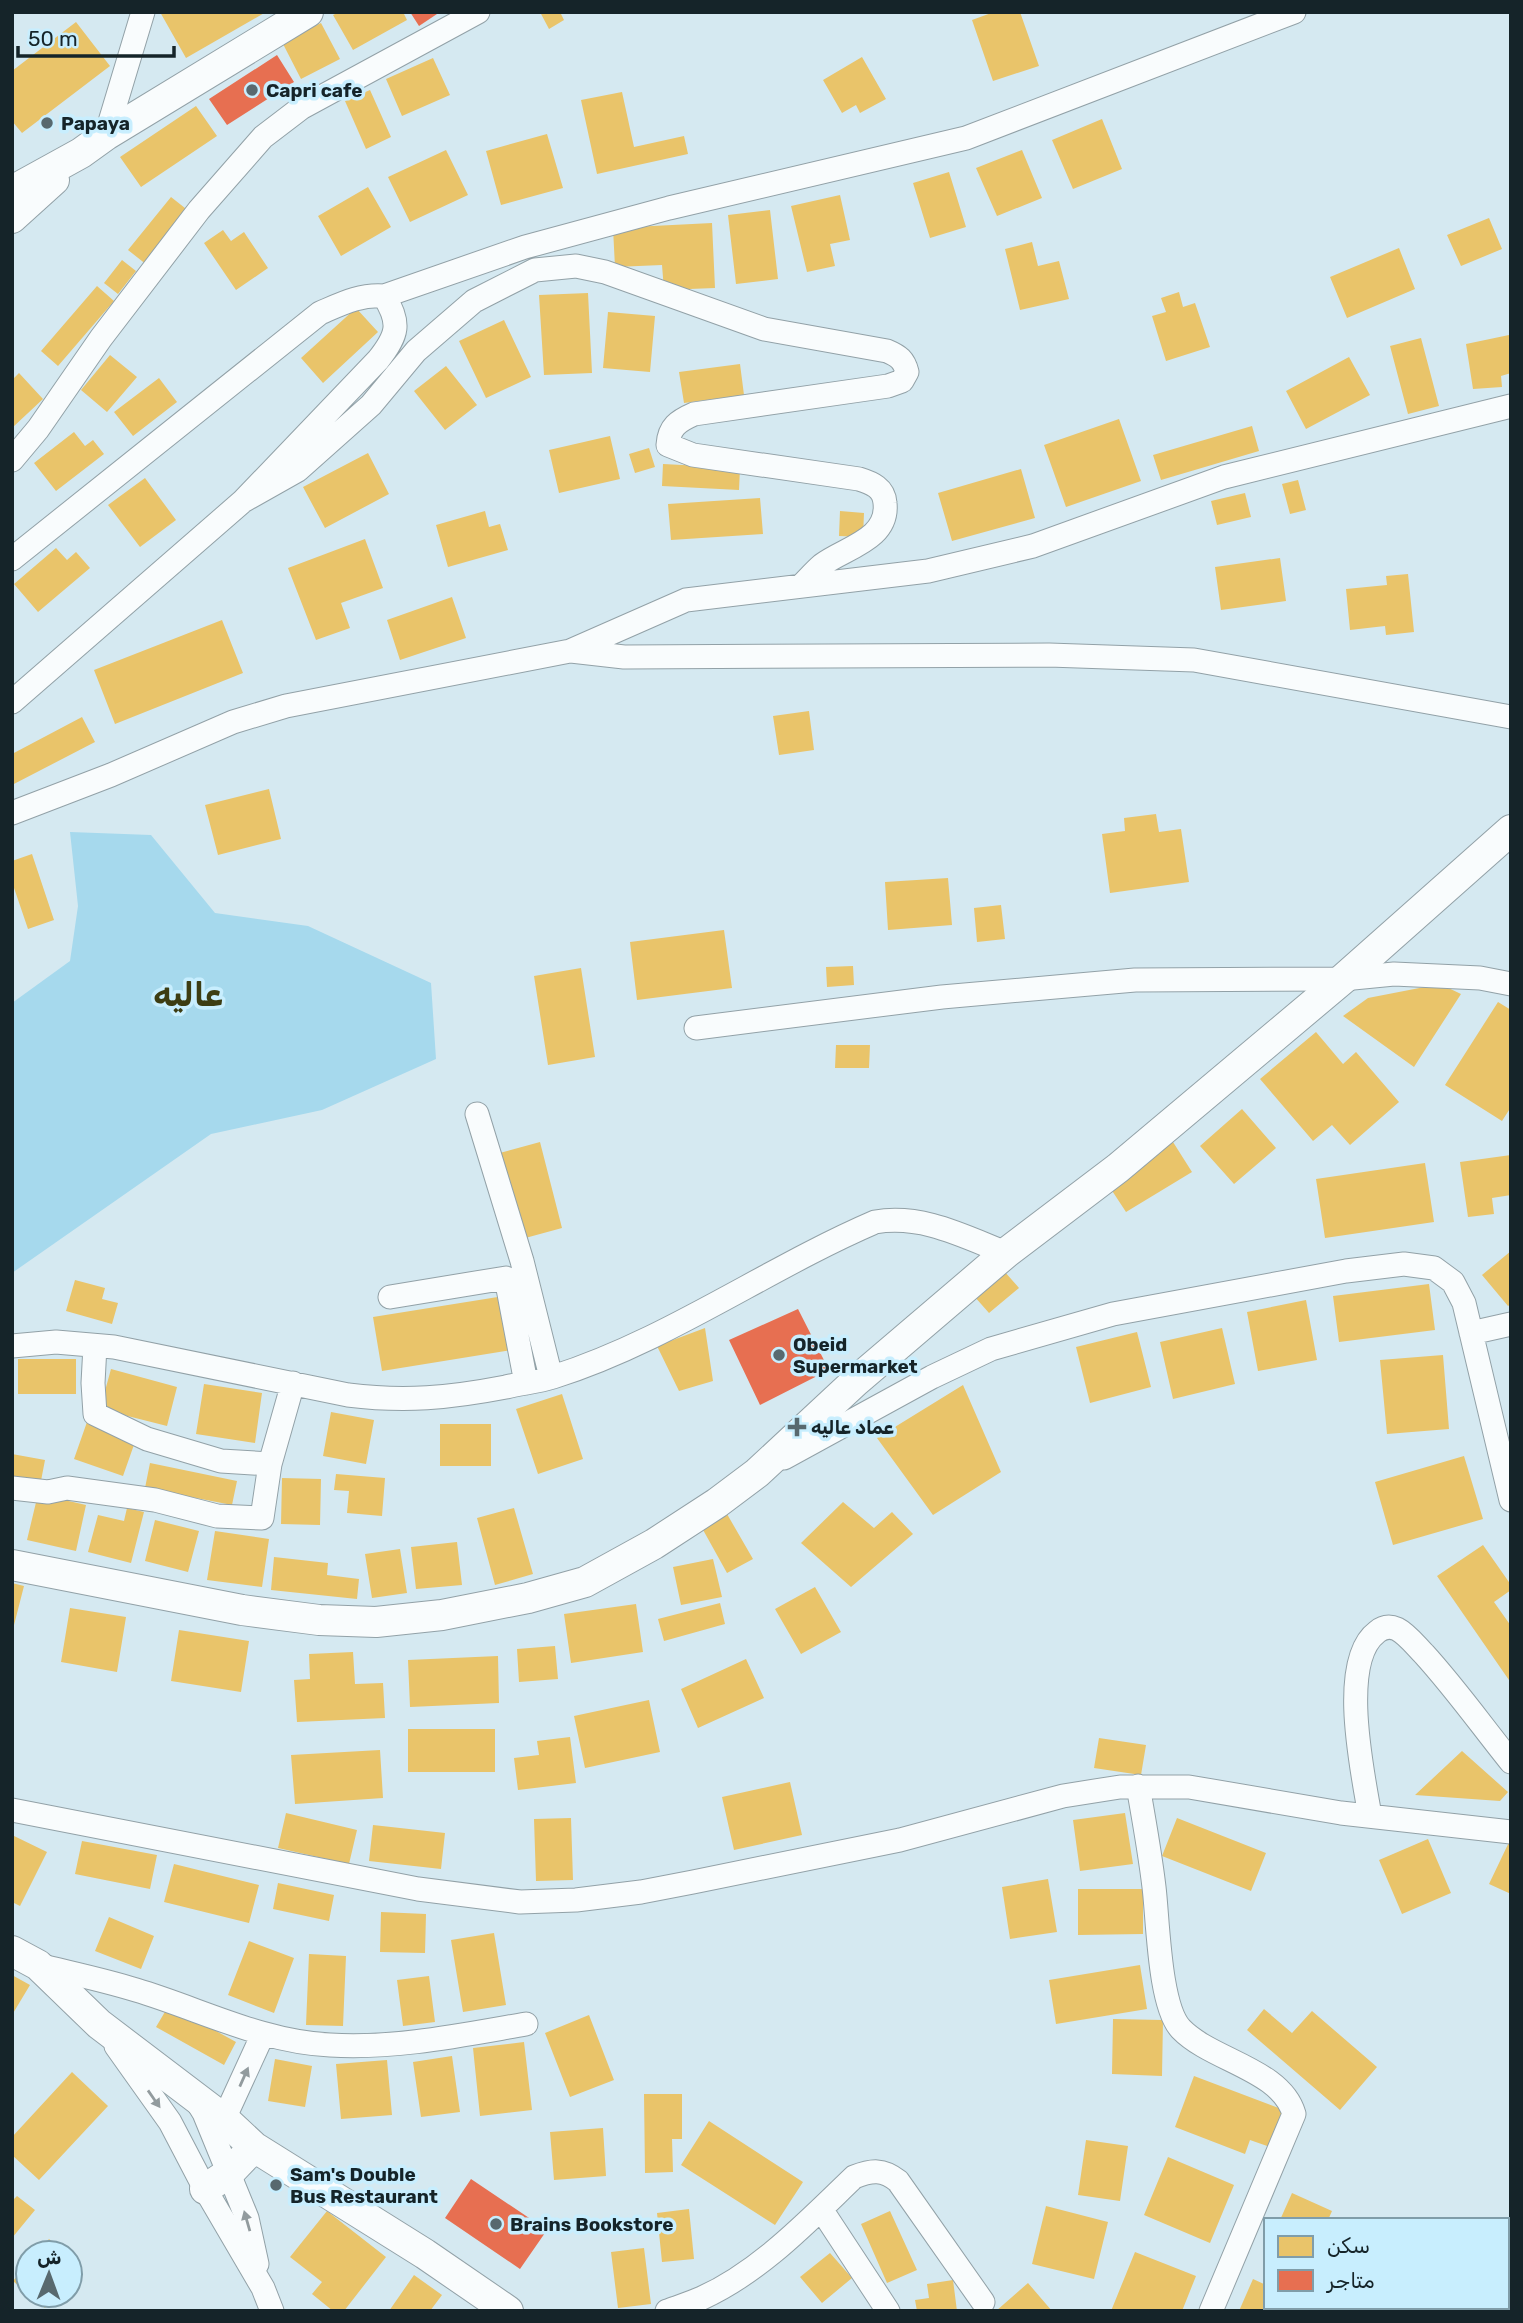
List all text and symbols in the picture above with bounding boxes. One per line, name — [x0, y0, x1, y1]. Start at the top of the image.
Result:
scale bar — [18, 14, 173, 58]
text: 50 m — [28, 26, 78, 51]
place label: Capri cafe — [266, 79, 363, 102]
marker: Capri cafe — [244, 82, 260, 98]
place label: Papaya — [61, 112, 130, 135]
marker: Papaya — [39, 115, 55, 131]
district label: عاليه — [153, 975, 223, 1014]
place label: Obeid Supermarket — [793, 1333, 918, 1378]
marker: Obeid Supermarket — [771, 1347, 787, 1363]
place label: عماد عاليه — [811, 1416, 894, 1439]
marker: عماد عاليه — [789, 1419, 805, 1435]
one-way arrow — [238, 2067, 250, 2087]
one-way arrow — [147, 2090, 161, 2108]
place label: Sam's Double Bus Restaurant — [290, 2163, 438, 2208]
marker: Sam's Double Bus Restaurant — [268, 2177, 284, 2193]
one-way arrow — [241, 2211, 251, 2232]
place label: Brains Bookstore — [510, 2213, 674, 2236]
marker: Brains Bookstore — [488, 2216, 504, 2232]
legend — [1264, 2218, 1509, 2309]
text: سكن — [1327, 2233, 1370, 2258]
north arrow — [14, 2239, 84, 2309]
text: ش — [37, 2246, 62, 2269]
text: متاجر — [1325, 2268, 1375, 2293]

